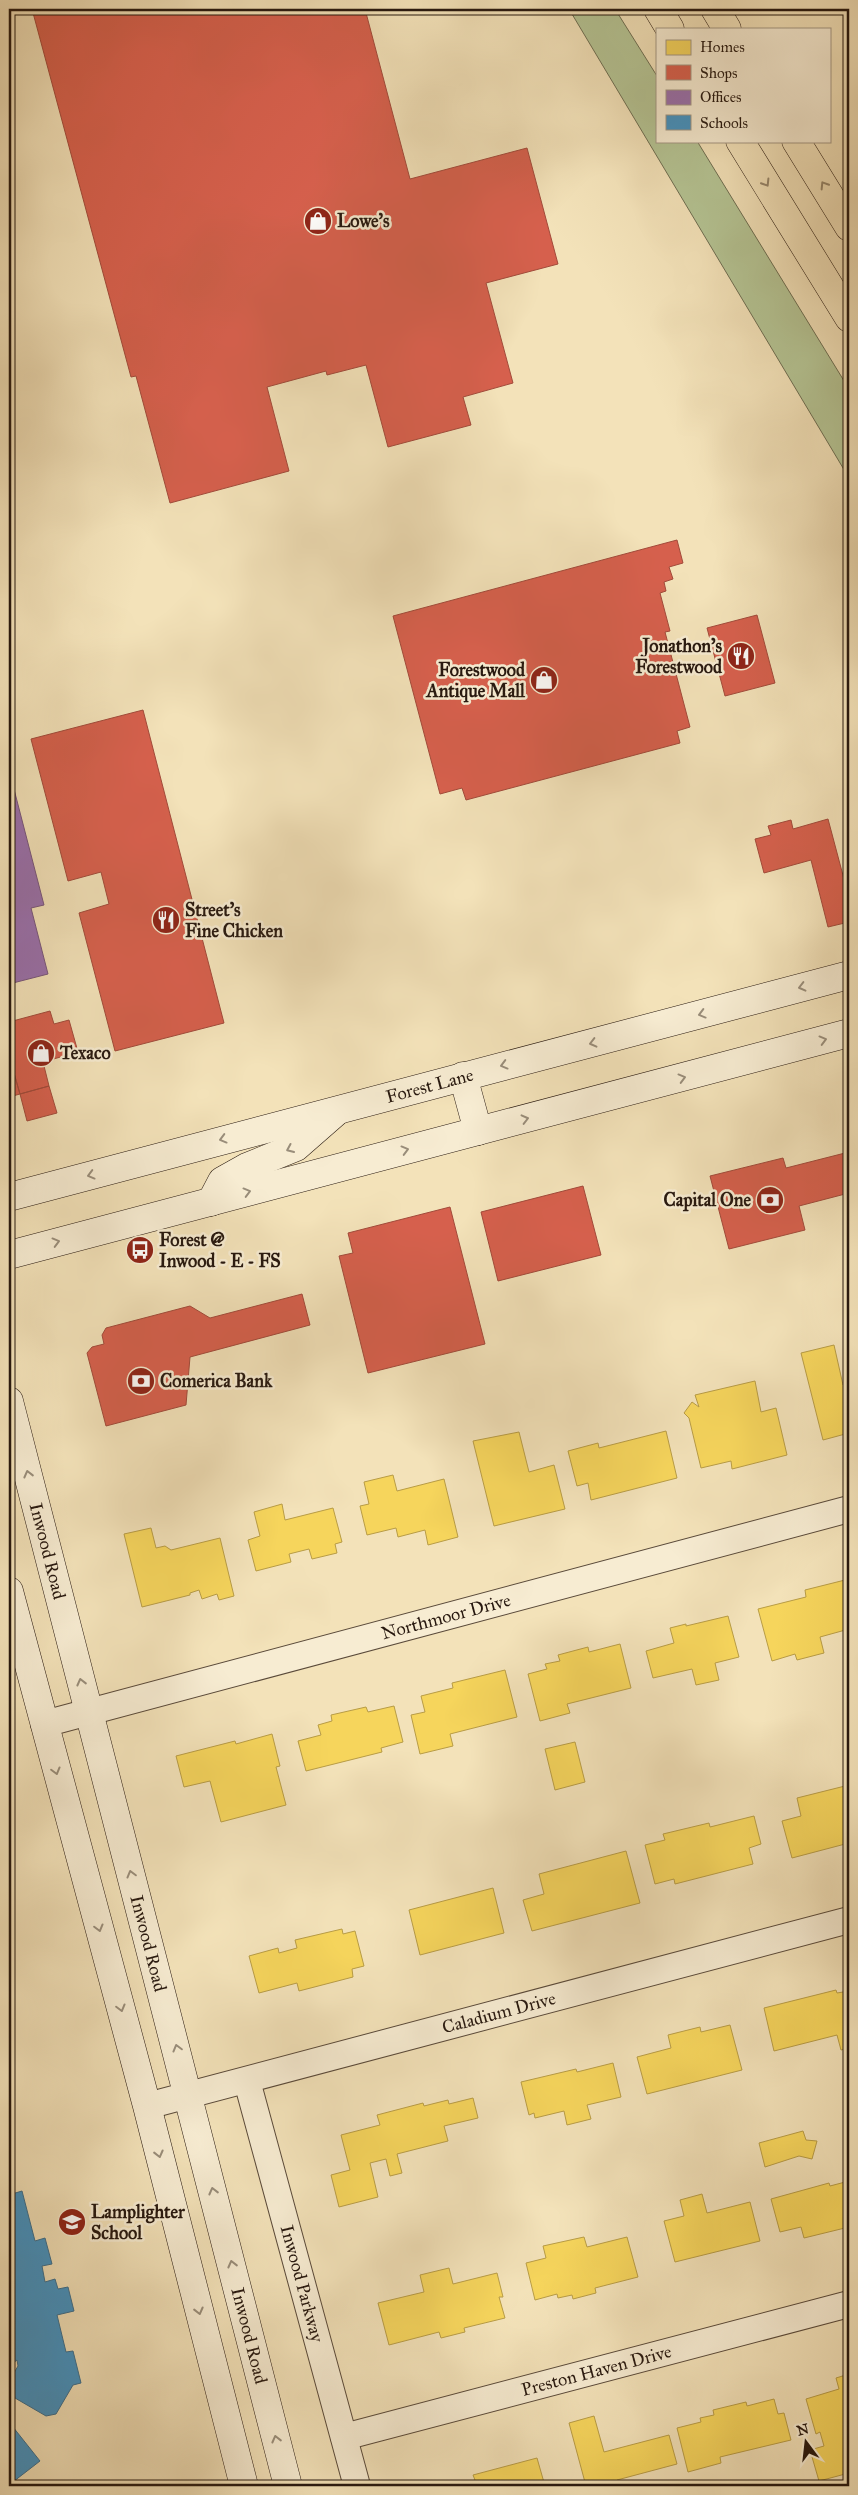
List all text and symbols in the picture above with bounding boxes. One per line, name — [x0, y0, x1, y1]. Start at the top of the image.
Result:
legend — [656, 28, 830, 142]
text: Homes — [700, 38, 745, 56]
text: Shops — [700, 64, 738, 82]
text: Offices — [700, 88, 741, 106]
text: Schools — [700, 114, 748, 132]
one-way arrow — [759, 177, 769, 186]
one-way arrow — [820, 182, 830, 191]
shop icon: Lowe's — [303, 206, 333, 236]
place label: Lowe's — [337, 210, 390, 232]
place label: Jonathon's Forestwood — [635, 635, 723, 678]
restaurant icon: Jonathon's Forestwood — [726, 641, 756, 671]
place label: Forestwood Antique Mall — [426, 659, 526, 703]
shop icon: Forestwood Antique Mall — [529, 665, 559, 695]
place label: Street's Fine Chicken — [185, 899, 283, 942]
restaurant icon: Street's Fine Chicken — [151, 905, 181, 935]
one-way arrow — [798, 981, 806, 992]
one-way arrow — [698, 1008, 706, 1018]
one-way arrow — [818, 1036, 827, 1046]
one-way arrow — [589, 1037, 597, 1047]
shop icon: Texaco — [26, 1038, 56, 1068]
place label: Texaco — [59, 1042, 111, 1064]
one-way arrow — [500, 1059, 509, 1070]
street label: Forest Lane — [383, 1064, 476, 1108]
one-way arrow — [677, 1074, 686, 1084]
one-way arrow — [520, 1114, 529, 1125]
one-way arrow — [220, 1134, 228, 1144]
one-way arrow — [286, 1143, 295, 1154]
one-way arrow — [400, 1146, 408, 1156]
one-way arrow — [87, 1170, 95, 1180]
bank icon: Capital One — [755, 1185, 785, 1215]
one-way arrow — [242, 1187, 251, 1198]
place label: Capital One — [664, 1189, 751, 1212]
place label: Forest @ Inwood - E - FS — [159, 1229, 281, 1272]
bus stop icon: Forest @ Inwood - E - FS — [125, 1235, 155, 1265]
one-way arrow — [51, 1238, 59, 1248]
bank icon: Comerica Bank — [126, 1366, 156, 1396]
place label: Comerica Bank — [160, 1370, 273, 1392]
one-way arrow — [23, 1470, 34, 1479]
street label: Inwood Road — [25, 1501, 71, 1602]
street label: Northmoor Drive — [379, 1589, 513, 1644]
one-way arrow — [77, 1679, 87, 1687]
one-way arrow — [51, 1766, 61, 1774]
one-way arrow — [126, 1869, 137, 1878]
street label: Inwood Road — [126, 1893, 171, 1994]
one-way arrow — [93, 1923, 104, 1932]
street label: Caladium Drive — [440, 1987, 558, 2038]
one-way arrow — [115, 2003, 125, 2011]
one-way arrow — [172, 2044, 182, 2052]
one-way arrow — [154, 2149, 164, 2157]
one-way arrow — [209, 2188, 219, 2196]
place label: Lamplighter School — [91, 2201, 186, 2244]
school or university icon: Lamplighter School — [57, 2207, 87, 2237]
street label: Inwood Parkway — [276, 2223, 329, 2345]
one-way arrow — [227, 2260, 238, 2269]
street label: Inwood Road — [226, 2285, 272, 2386]
one-way arrow — [194, 2307, 204, 2315]
street label: Preston Haven Drive — [519, 2340, 674, 2401]
north arrow — [780, 2418, 830, 2468]
text: N — [795, 2420, 811, 2440]
one-way arrow — [271, 2434, 282, 2443]

